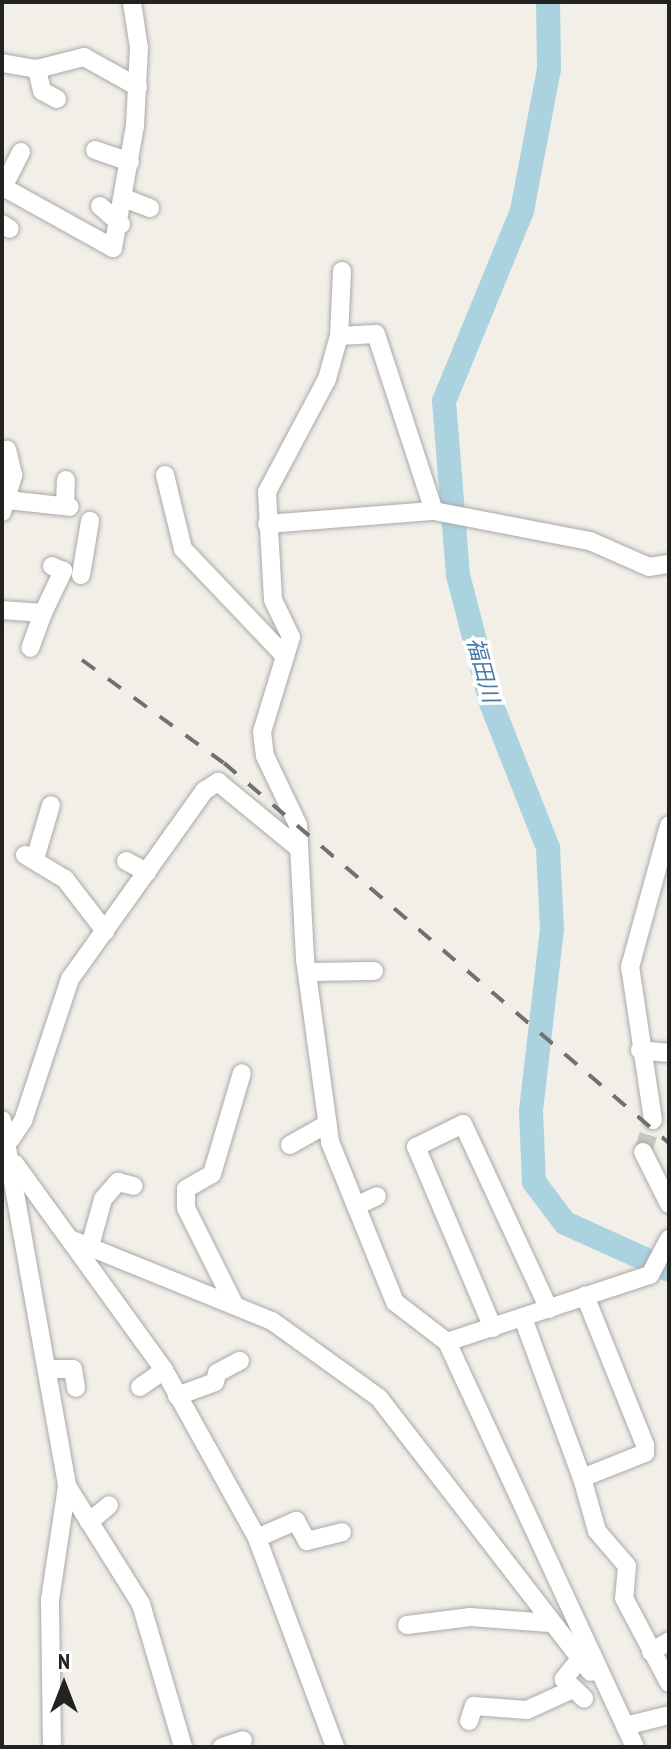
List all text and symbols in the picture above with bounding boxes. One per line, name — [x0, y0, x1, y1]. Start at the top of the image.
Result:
water label: 福田川 — [462, 635, 504, 705]
north arrow — [24, 1645, 104, 1725]
text: N — [58, 1647, 70, 1675]

